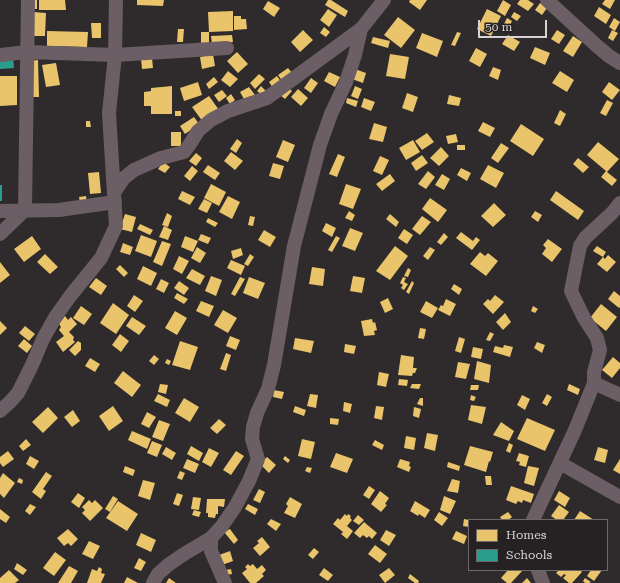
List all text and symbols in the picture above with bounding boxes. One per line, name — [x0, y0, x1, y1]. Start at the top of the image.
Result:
scale bar — [480, 12, 549, 38]
text: 50 m — [485, 20, 512, 34]
legend — [468, 519, 608, 571]
text: Homes — [506, 528, 546, 542]
text: Schools — [506, 548, 552, 562]

